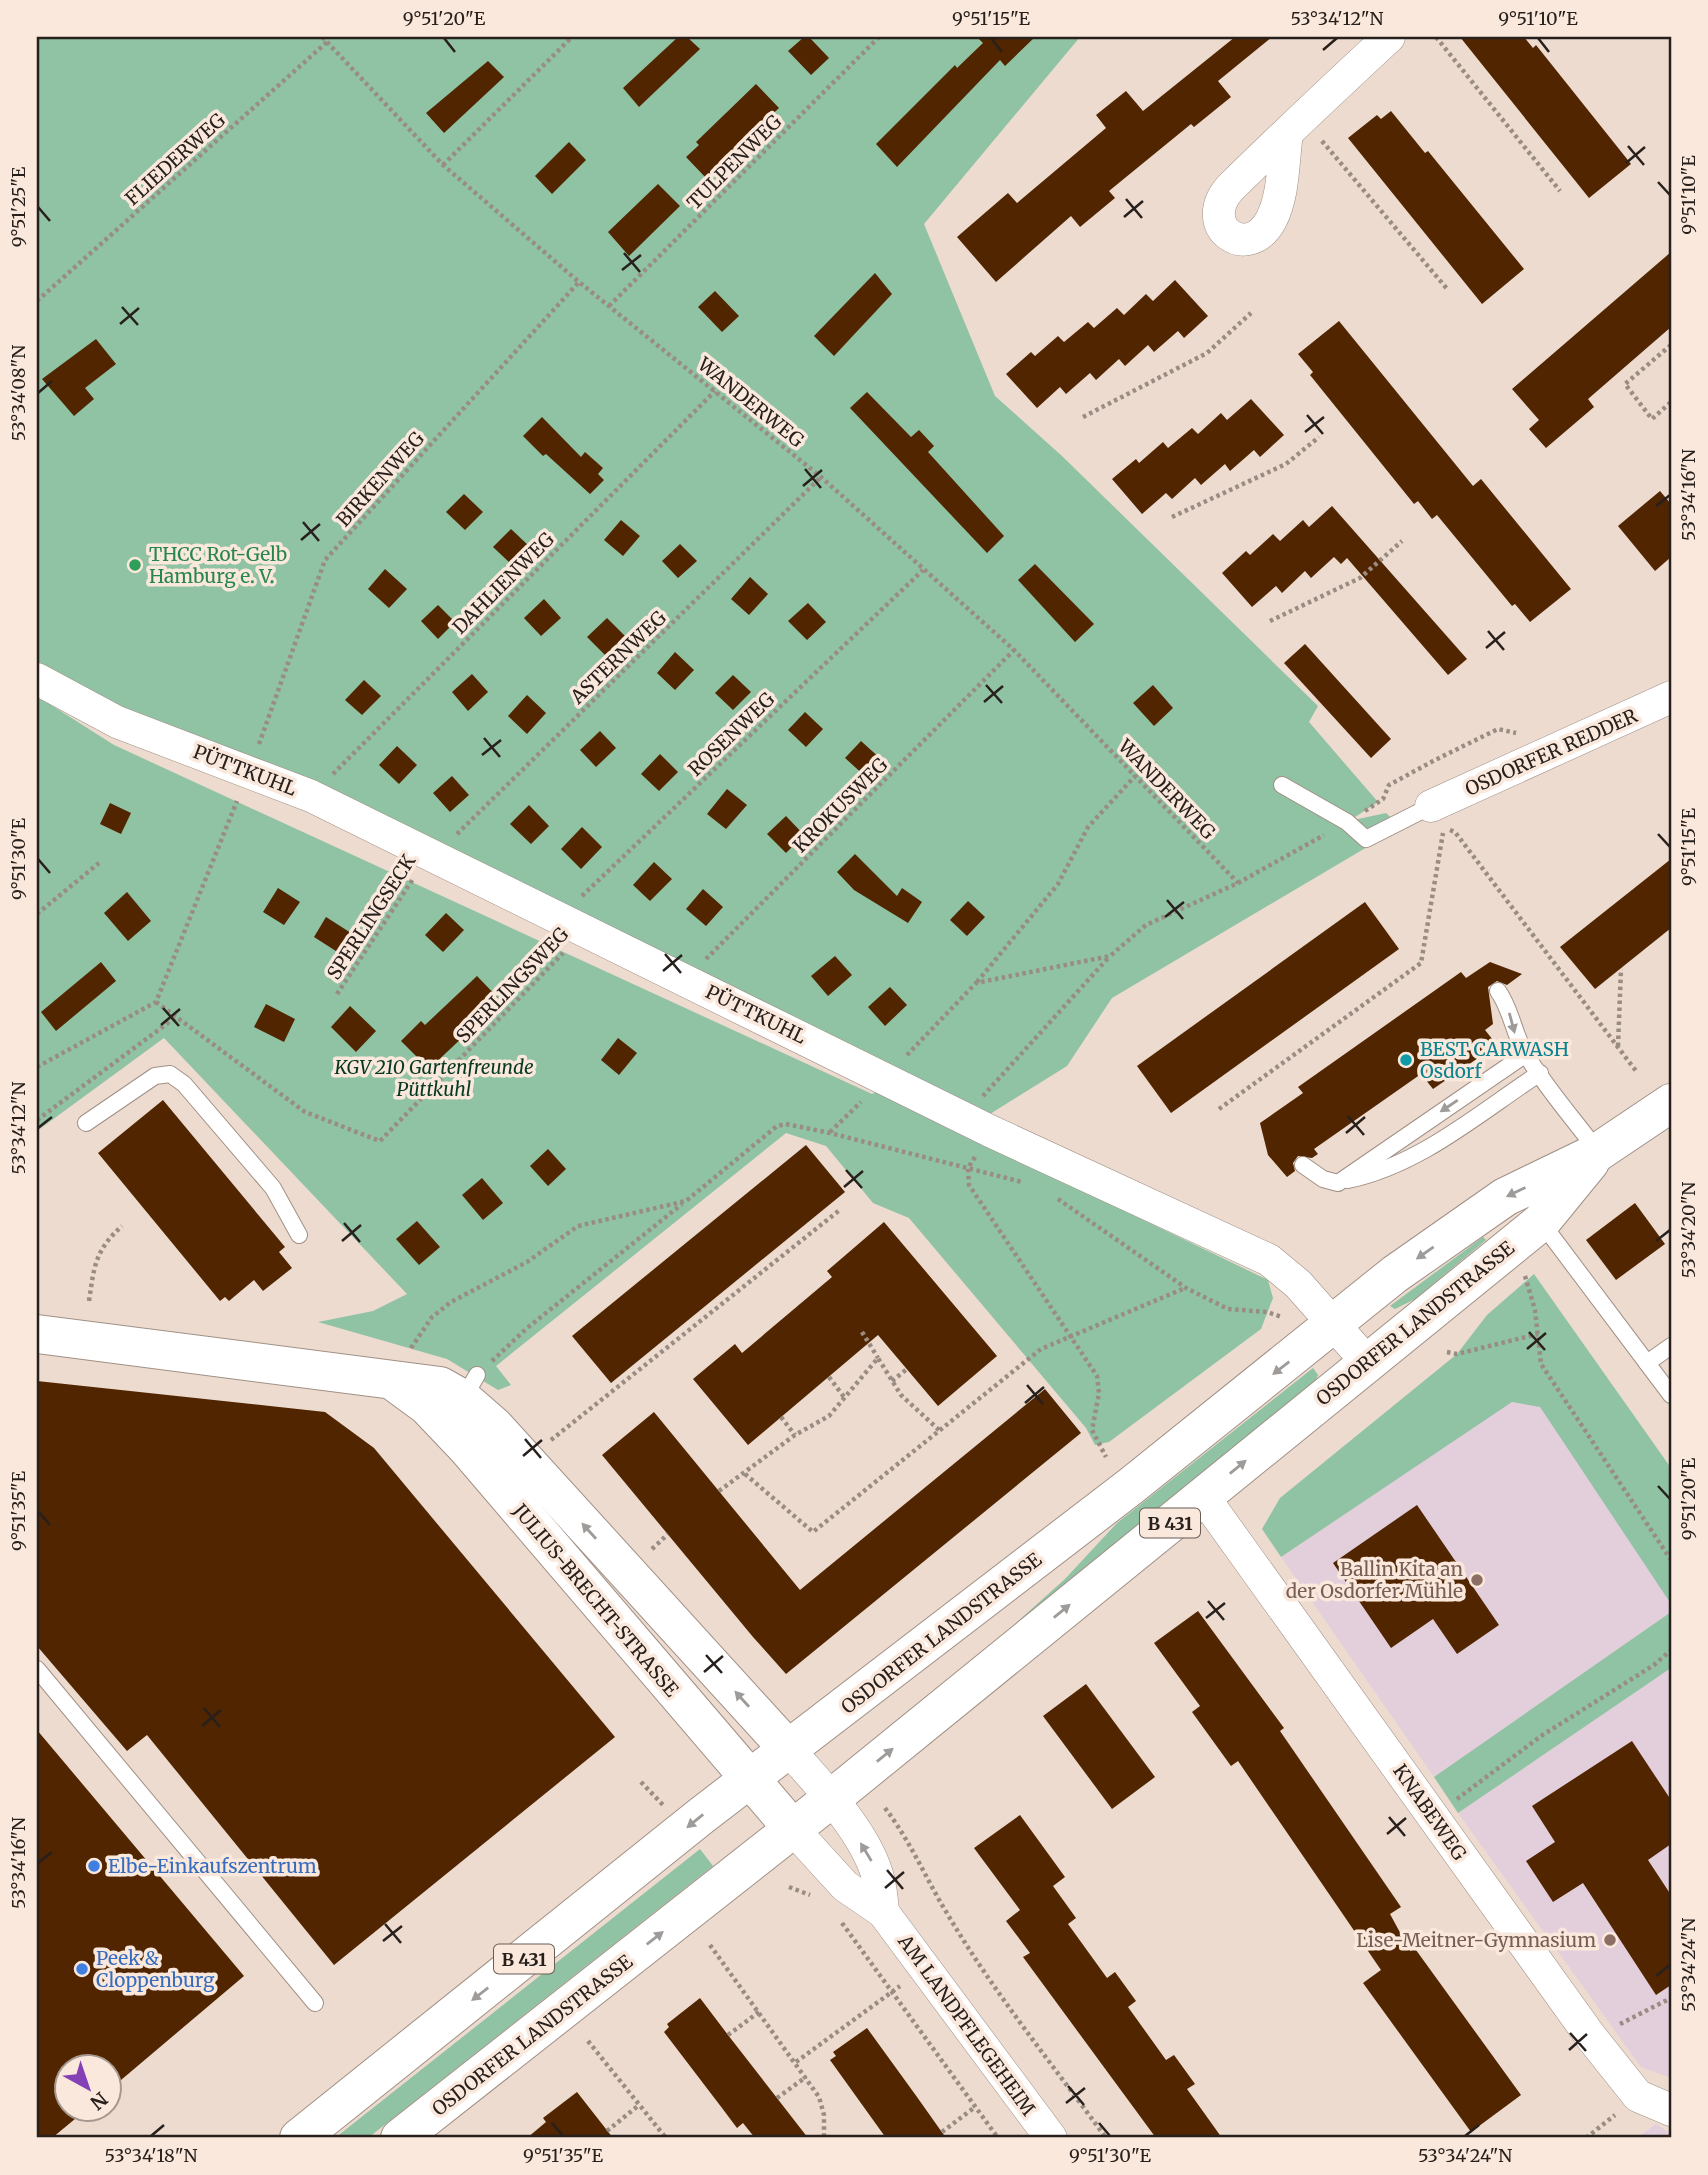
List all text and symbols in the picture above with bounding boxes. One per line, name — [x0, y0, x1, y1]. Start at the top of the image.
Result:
text: 9°51'20"E — [403, 7, 486, 30]
text: 9°51'15"E — [952, 7, 1031, 30]
text: 53°34'12"N — [1291, 7, 1384, 30]
text: 9°51'10"E — [1498, 7, 1578, 30]
street label: FLIEDERWEG — [120, 108, 230, 210]
street label: TULPENWEG — [682, 110, 786, 214]
text: 9°51'10"E — [1677, 155, 1700, 235]
text: 9°51'25"E — [7, 166, 30, 247]
text: 53°34'08"N — [7, 345, 30, 441]
street label: WANDERWEG — [692, 351, 809, 452]
street label: BIRKENWEG — [331, 426, 429, 531]
text: 53°34'16"N — [1677, 449, 1700, 541]
street label: DAHLIENWEG — [447, 527, 559, 639]
place label: THCC Rot-Gelb Hamburg e. V. — [149, 542, 287, 588]
marker: THCC Rot-Gelb Hamburg e. V. — [127, 557, 143, 573]
street label: ASTERNWEG — [565, 605, 671, 709]
street label: ROSENWEG — [683, 687, 779, 781]
street label: OSDORFER REDDER — [1461, 703, 1642, 801]
street label: WANDERWEG — [1113, 733, 1221, 844]
street label: PÜTTKUHL — [190, 739, 300, 801]
street label: KROKUSWEG — [788, 753, 892, 857]
text: 9°51'15"E — [1677, 807, 1700, 886]
text: 9°51'30"E — [7, 817, 30, 900]
street label: SPERLINGSECK — [322, 850, 421, 984]
street label: SPERLINGSWEG — [451, 922, 573, 1048]
street label: PÜTTKUHL — [702, 979, 810, 1049]
one-way arrow — [1507, 1012, 1518, 1034]
place label: BEST CARWASH Osdorf — [1420, 1037, 1569, 1083]
marker: BEST CARWASH Osdorf — [1398, 1052, 1414, 1068]
park label: KGV 210 Gartenfreunde Püttkuhl — [333, 1055, 534, 1101]
text: 53°34'12"N — [7, 1081, 30, 1174]
one-way arrow — [1440, 1100, 1459, 1113]
text: 53°34'20"N — [1677, 1182, 1700, 1278]
one-way arrow — [1506, 1186, 1526, 1197]
street label: OSDORFER LANDSTRASSE — [1311, 1236, 1519, 1410]
one-way arrow — [1416, 1246, 1434, 1260]
one-way arrow — [1272, 1360, 1290, 1374]
text: 9°51'20"E — [1677, 1457, 1700, 1540]
one-way arrow — [1228, 1460, 1246, 1475]
text: 9°51'35"E — [7, 1471, 30, 1551]
street label: JULIUS-BRECHT-STRASSE — [508, 1498, 684, 1701]
road number: B 431 — [1140, 1508, 1200, 1538]
one-way arrow — [581, 1522, 597, 1540]
street label: OSDORFER LANDSTRASSE — [836, 1547, 1046, 1719]
place label: Ballin Kita an der Osdorfer Mühle — [1286, 1557, 1463, 1603]
marker: Ballin Kita an der Osdorfer Mühle — [1469, 1572, 1485, 1588]
one-way arrow — [1052, 1604, 1070, 1619]
one-way arrow — [734, 1690, 750, 1708]
one-way arrow — [876, 1748, 894, 1763]
street label: KNABEWEG — [1388, 1759, 1472, 1865]
one-way arrow — [687, 1813, 705, 1828]
text: 53°34'16"N — [7, 1817, 30, 1909]
one-way arrow — [860, 1842, 873, 1861]
place label: Elbe-Einkaufszentrum — [108, 1854, 317, 1878]
marker: Elbe-Einkaufszentrum — [86, 1858, 102, 1874]
text: 53°34'24"N — [1677, 1918, 1700, 2012]
place label: Lise-Meitner-Gymnasium — [1356, 1928, 1596, 1952]
street label: AM LANDPFLEGEHEIM — [893, 1929, 1041, 2120]
one-way arrow — [646, 1930, 664, 1945]
marker: Lise-Meitner-Gymnasium — [1602, 1932, 1618, 1948]
road number: B 431 — [494, 1944, 554, 1973]
place label: Peek & Cloppenburg — [96, 1946, 215, 1992]
street label: OSDORFER LANDSTRASSE — [427, 1949, 637, 2121]
marker: Peek & Cloppenburg — [74, 1961, 90, 1977]
one-way arrow — [472, 1987, 490, 2002]
north arrow — [52, 2052, 122, 2122]
text: N — [85, 2087, 112, 2115]
text: 53°34'18"N — [105, 2144, 198, 2167]
text: 9°51'35"E — [523, 2144, 603, 2167]
text: 9°51'30"E — [1069, 2144, 1152, 2167]
text: 53°34'24"N — [1418, 2144, 1512, 2167]

